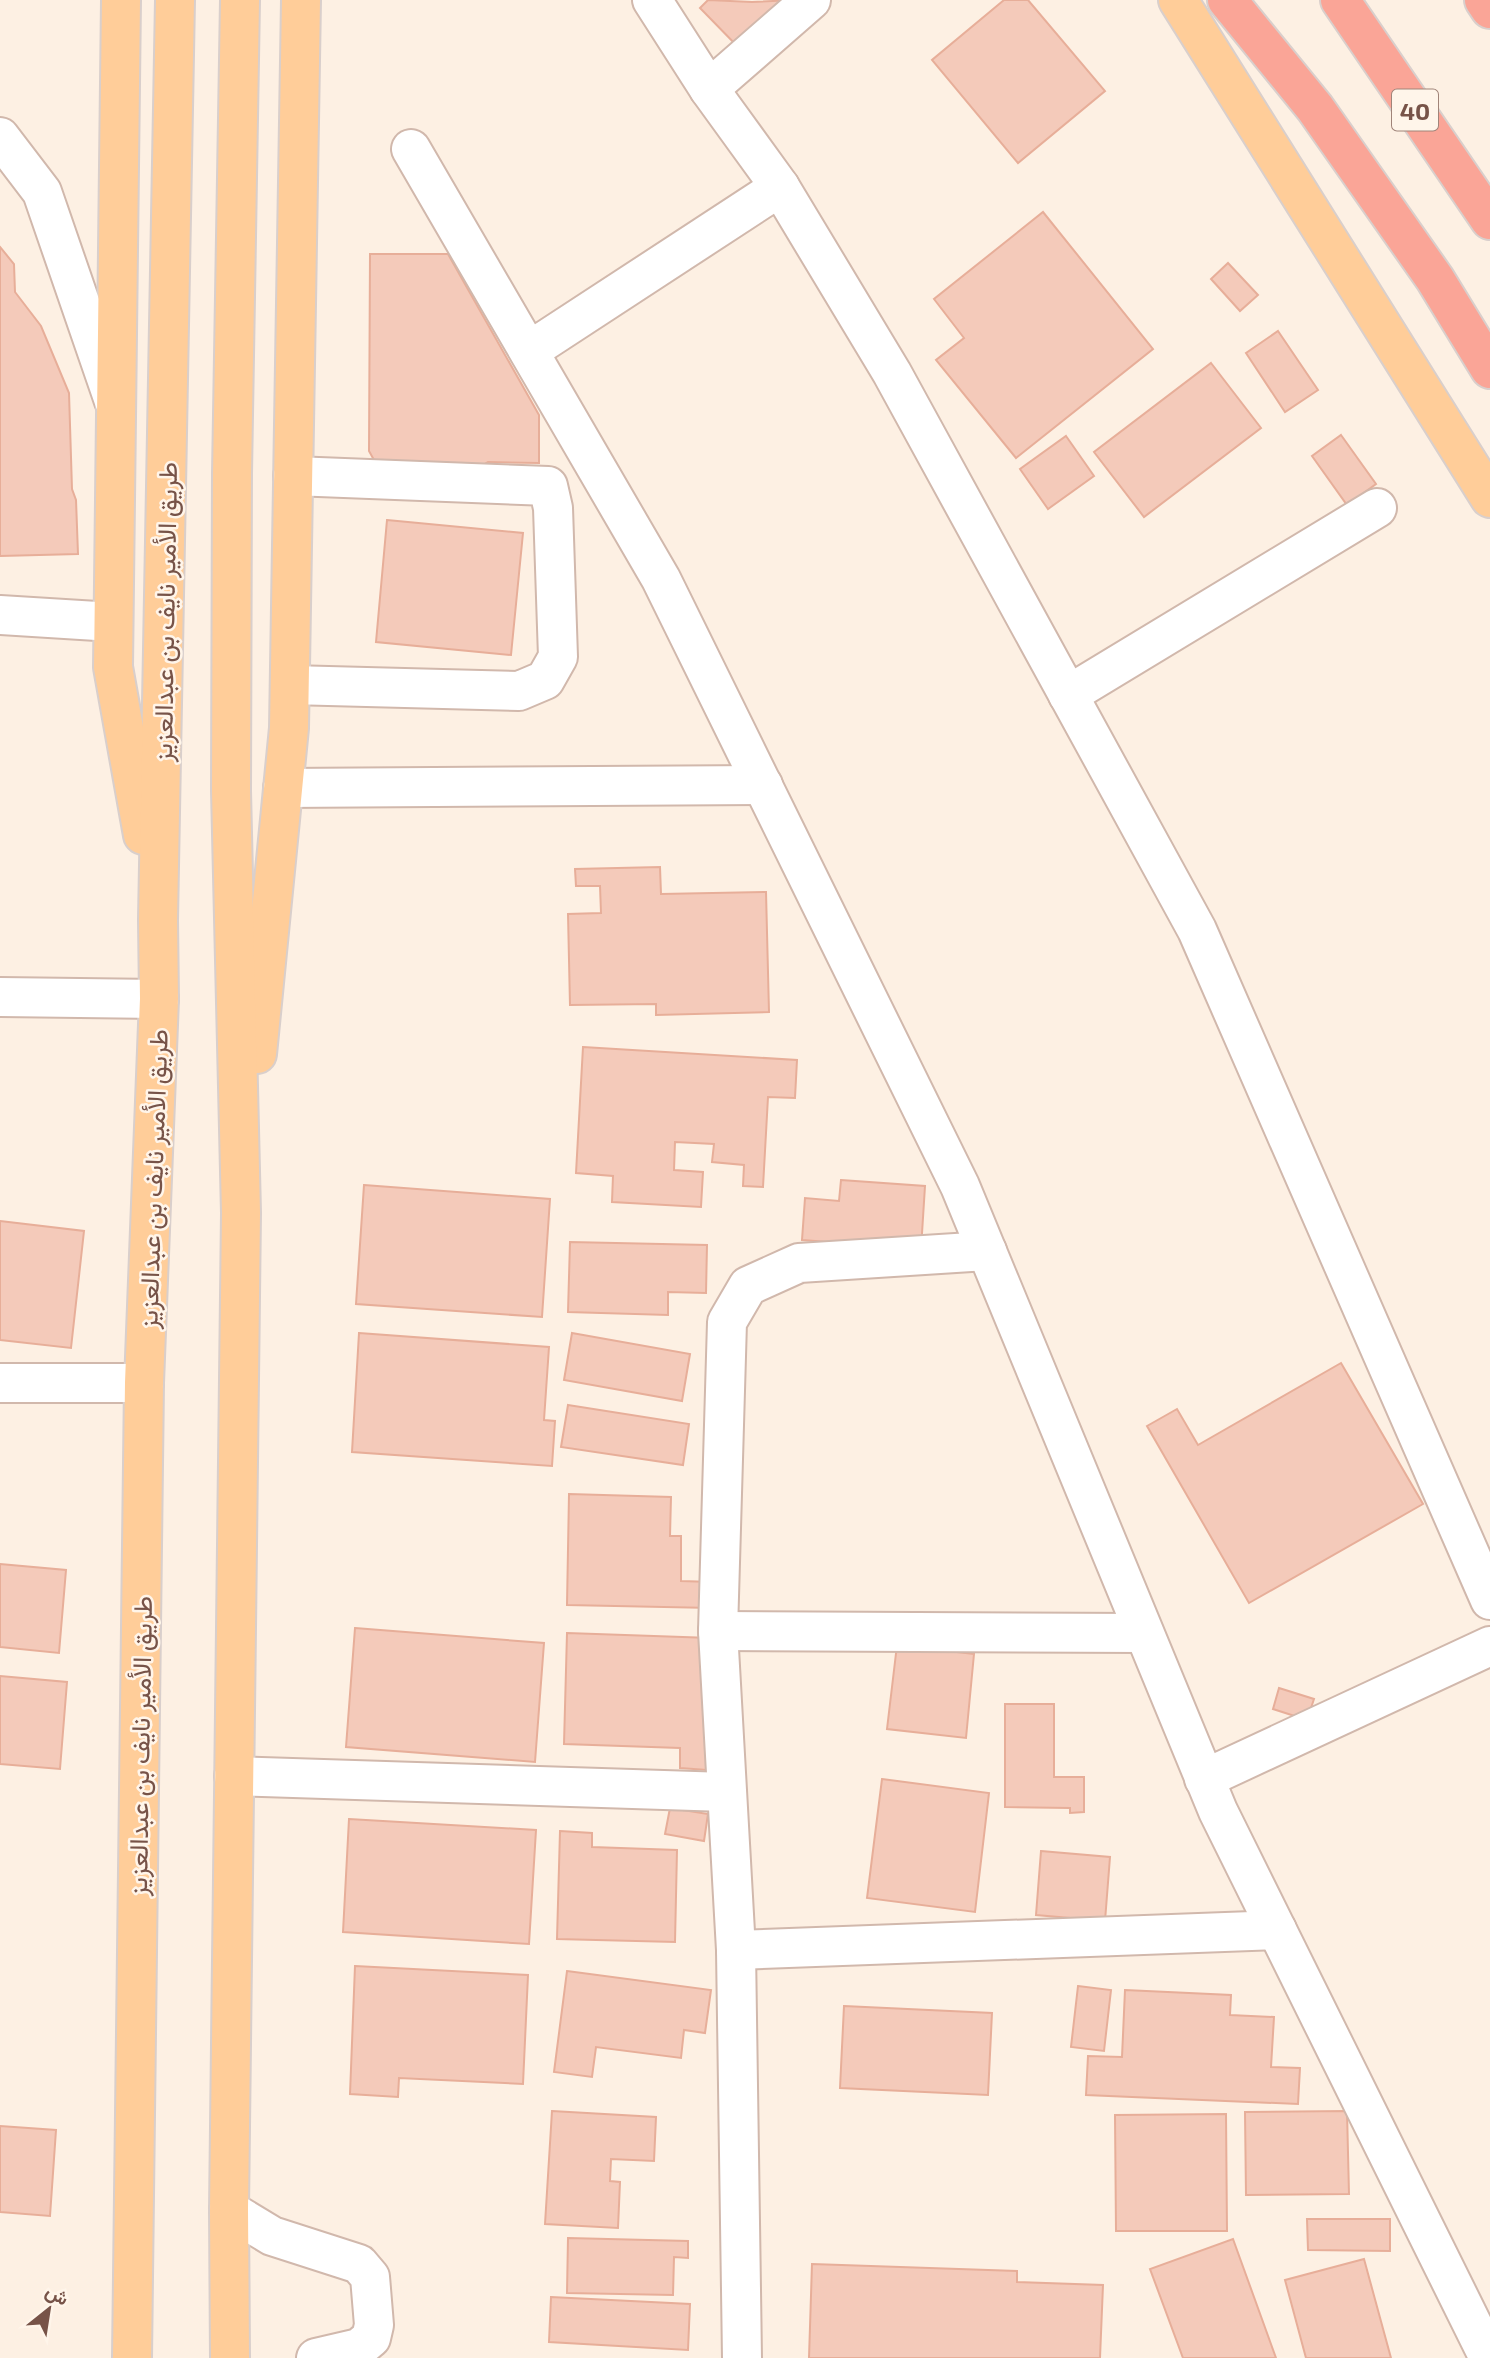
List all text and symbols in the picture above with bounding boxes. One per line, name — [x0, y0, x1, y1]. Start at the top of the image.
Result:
road number: 40 — [1392, 90, 1438, 130]
street label: طريق الأمير نايف بن عبدالعزيز — [146, 462, 184, 763]
street label: طريق الأمير نايف بن عبدالعزيز — [131, 1028, 175, 1331]
street label: طريق الأمير نايف بن عبدالعزيز — [121, 1596, 159, 1897]
north arrow — [14, 2274, 84, 2344]
text: ش — [42, 2278, 74, 2310]

